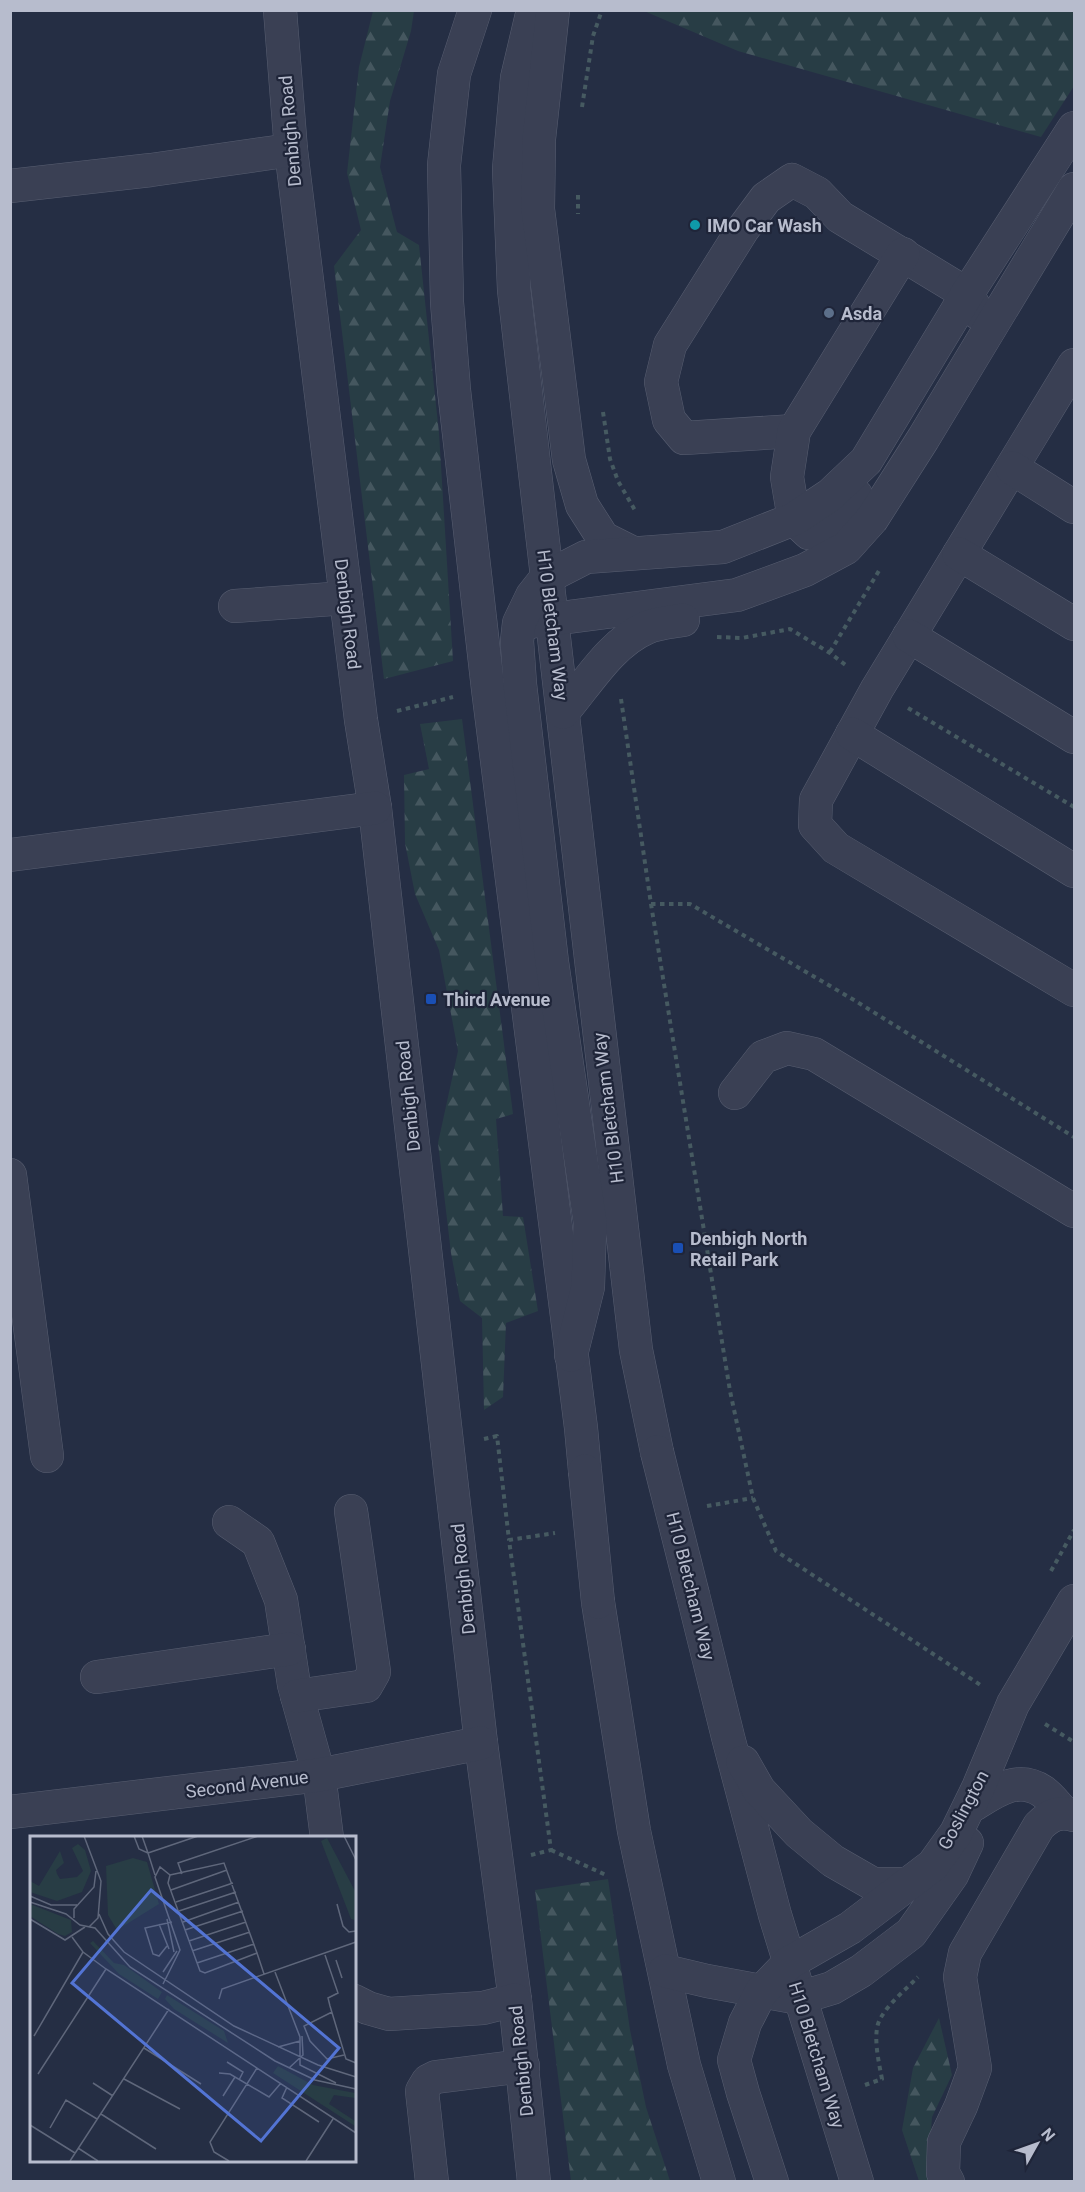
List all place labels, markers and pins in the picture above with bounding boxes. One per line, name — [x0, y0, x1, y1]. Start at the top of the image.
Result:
place label: IMO Car Wash — [707, 215, 822, 236]
marker: IMO Car Wash — [688, 218, 702, 232]
place label: Asda — [841, 303, 882, 324]
marker: Asda — [822, 306, 836, 320]
place label: Third Avenue — [443, 989, 551, 1010]
marker: Third Avenue — [424, 992, 438, 1006]
place label: Denbigh North Retail Park — [690, 1228, 807, 1270]
marker: Denbigh North Retail Park — [671, 1241, 685, 1255]

